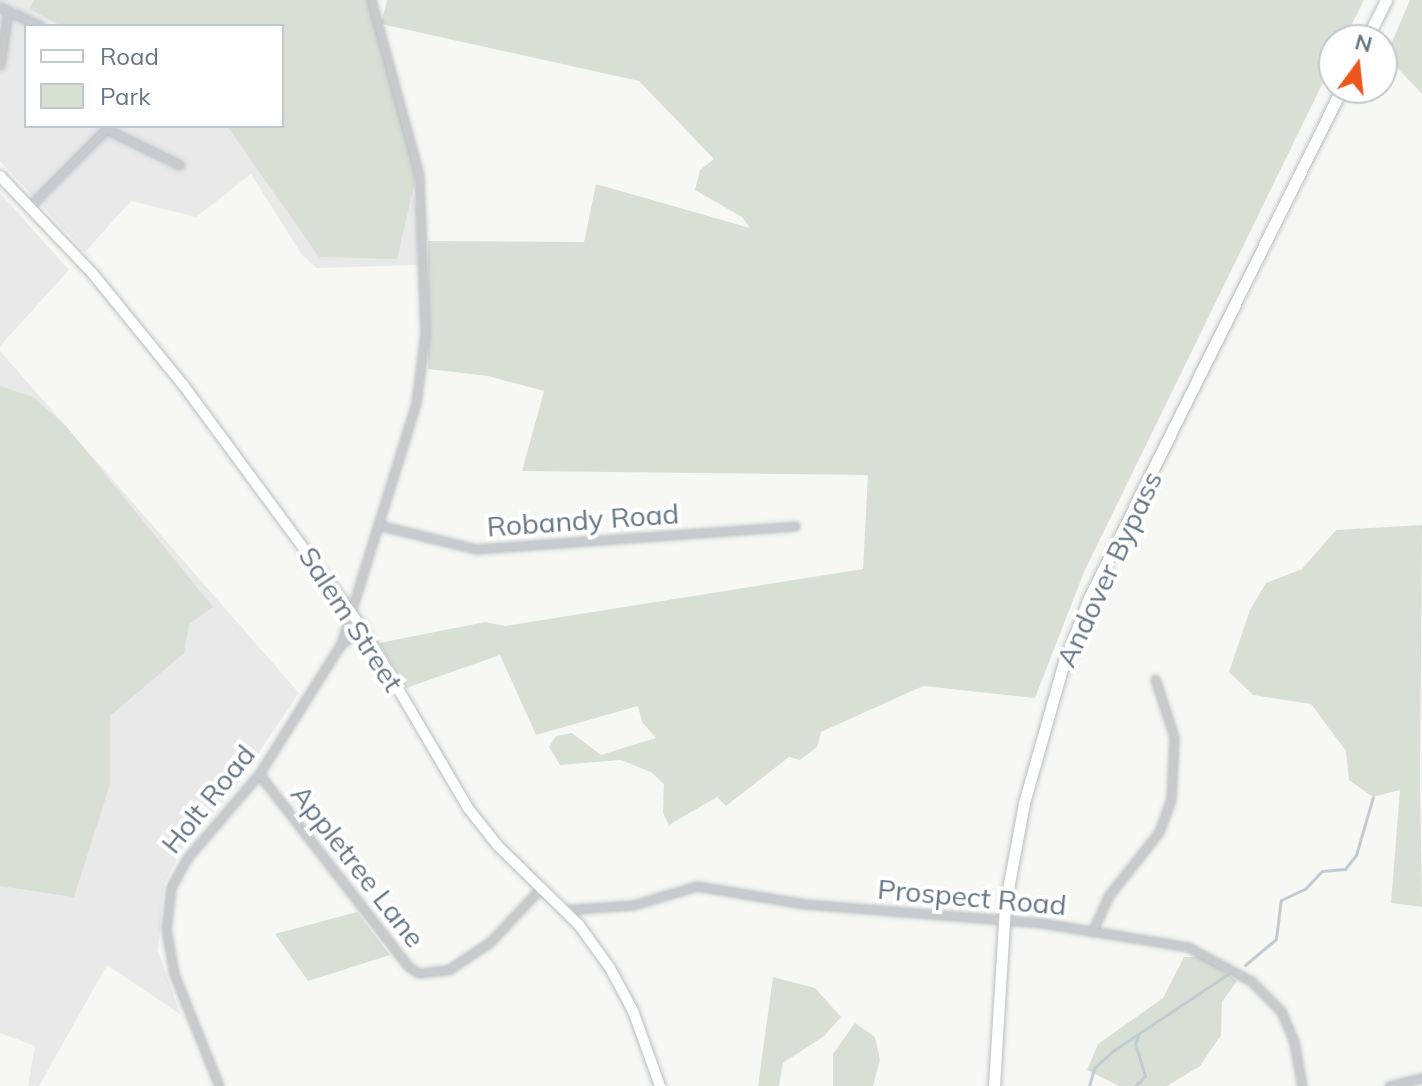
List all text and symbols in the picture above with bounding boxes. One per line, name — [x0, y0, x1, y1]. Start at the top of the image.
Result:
legend — [24, 24, 284, 128]
north arrow — [1318, 24, 1398, 104]
text: N — [1352, 27, 1375, 58]
text: Road — [100, 41, 159, 71]
text: Park — [100, 81, 151, 111]
street label: Andover Bypass — [1049, 466, 1169, 672]
street label: Robandy Road — [486, 497, 680, 543]
street label: Salem Street — [292, 540, 410, 698]
street label: Holt Road — [154, 738, 262, 860]
street label: Appletree Lane — [284, 778, 432, 954]
street label: Prospect Road — [876, 872, 1068, 922]

